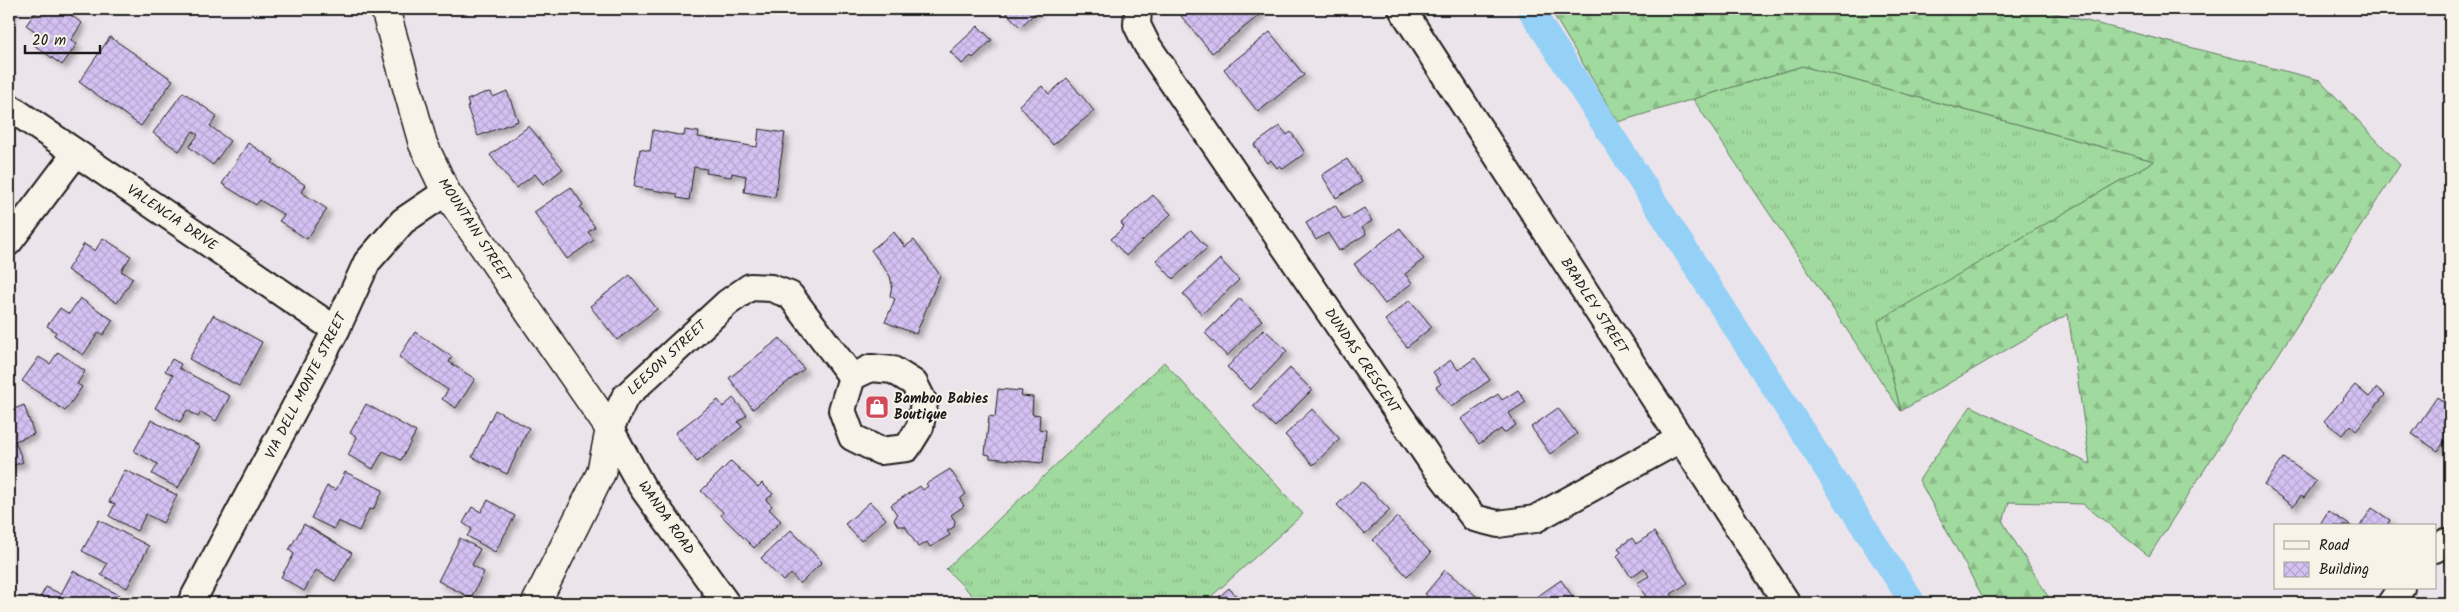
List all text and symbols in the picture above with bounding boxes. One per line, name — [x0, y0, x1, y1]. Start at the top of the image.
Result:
scale bar — [25, 22, 100, 54]
text: 20 m — [32, 29, 66, 53]
street label: MOUNTAIN STREET — [432, 174, 517, 288]
street label: VALENCIA DRIVE — [122, 179, 222, 257]
street label: BRADLEY STREET — [1555, 253, 1634, 360]
street label: DUNDAS CRESCENT — [1318, 304, 1406, 419]
street label: VIA DELL MONTE STREET — [260, 308, 353, 463]
street label: LEESON STREET — [622, 314, 713, 401]
place label: Bamboo Babies Boutique — [894, 388, 989, 426]
shop icon: Bamboo Babies Boutique — [864, 394, 890, 420]
street label: WANDA ROAD — [632, 476, 700, 560]
legend — [2274, 524, 2436, 590]
text: Road — [2319, 534, 2350, 558]
text: Building — [2319, 558, 2369, 582]

